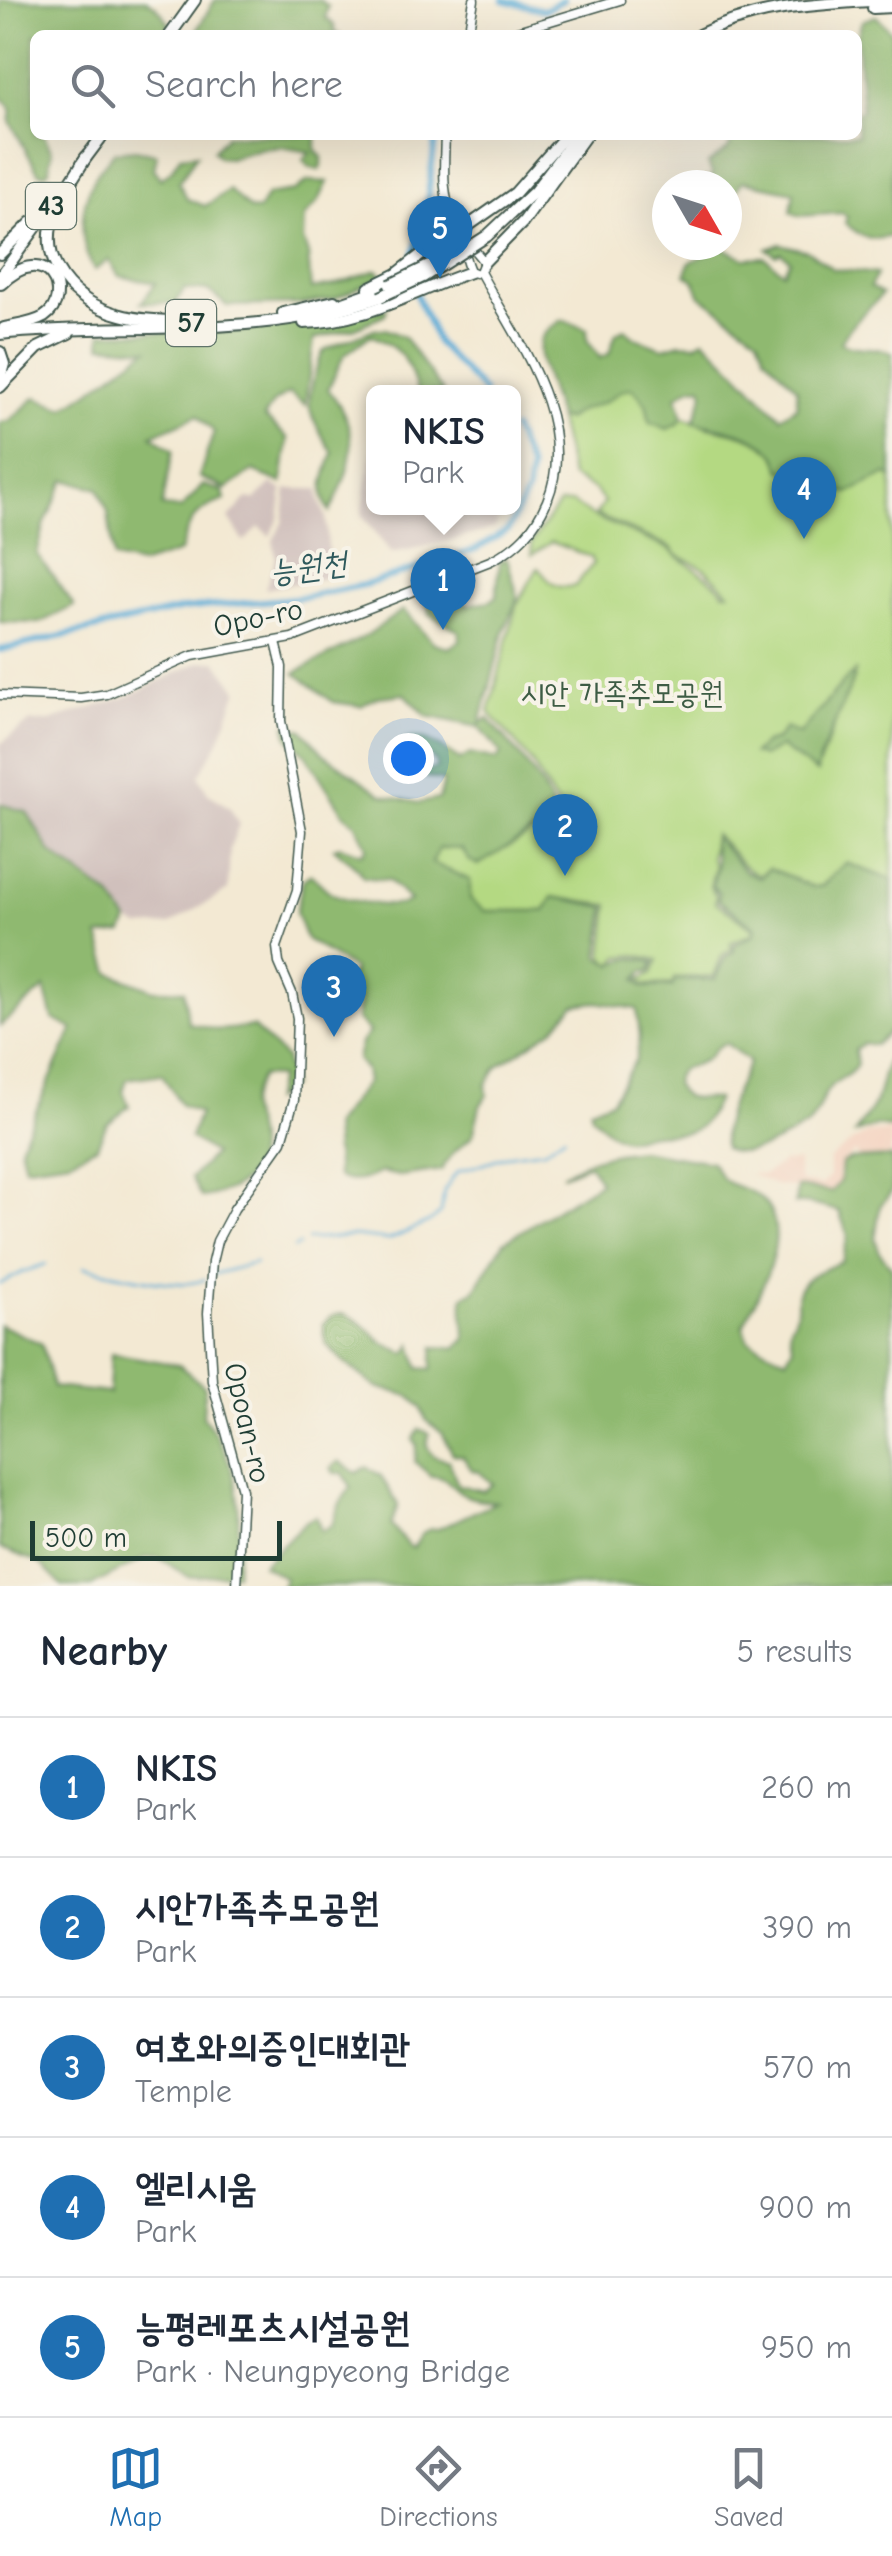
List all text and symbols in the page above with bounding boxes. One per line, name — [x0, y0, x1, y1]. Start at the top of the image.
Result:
search box — [30, 30, 862, 140]
icon: search — [65, 58, 120, 113]
text: Search here — [145, 63, 343, 107]
north arrow — [652, 170, 742, 260]
road number: 43 — [26, 183, 76, 229]
pin: 5 — [408, 196, 472, 278]
road number: 57 — [166, 300, 216, 346]
popup — [366, 385, 521, 515]
text: NKIS — [402, 410, 485, 454]
text: Park — [402, 454, 464, 491]
pin: 4 — [772, 456, 836, 539]
water label: 능원천 — [267, 544, 352, 590]
pin: 1 — [410, 548, 476, 630]
street label: Opo-ro — [210, 591, 306, 645]
park label: 시안 가족추모공원 — [520, 676, 724, 711]
your location — [383, 733, 434, 784]
pin: 2 — [532, 794, 598, 876]
pin: 3 — [302, 954, 366, 1037]
street label: Opoan-ro — [216, 1359, 278, 1487]
scale bar — [30, 1516, 282, 1560]
text: 500 m — [45, 1522, 127, 1554]
text: Nearby — [40, 1627, 167, 1676]
text: 5 results — [737, 1633, 852, 1670]
text: NKIS — [135, 1747, 217, 1791]
text: 1 — [66, 1769, 79, 1806]
text: 260 m — [761, 1769, 852, 1806]
text: Park — [135, 1791, 196, 1828]
text: 시안가족추모공원 — [135, 1886, 380, 1930]
text: 2 — [65, 1909, 80, 1946]
text: 390 m — [762, 1909, 852, 1946]
text: Park — [135, 1933, 196, 1970]
text: 여호와의증인대회관 — [135, 2026, 410, 2070]
text: 3 — [65, 2049, 80, 2086]
text: 570 m — [763, 2049, 852, 2086]
text: Temple — [135, 2073, 232, 2110]
text: 엘리시움 — [135, 2166, 257, 2210]
text: 4 — [65, 2189, 80, 2226]
text: 900 m — [759, 2189, 852, 2226]
text: Park — [135, 2213, 196, 2250]
text: 능평레포츠시설공원 — [135, 2306, 410, 2350]
text: 5 — [64, 2329, 81, 2366]
text: 950 m — [761, 2329, 852, 2366]
text: Park · Neungpyeong Bridge — [135, 2353, 510, 2390]
tab: Map — [108, 2441, 163, 2533]
tab: Directions — [379, 2441, 498, 2533]
tab: Saved — [714, 2441, 784, 2533]

